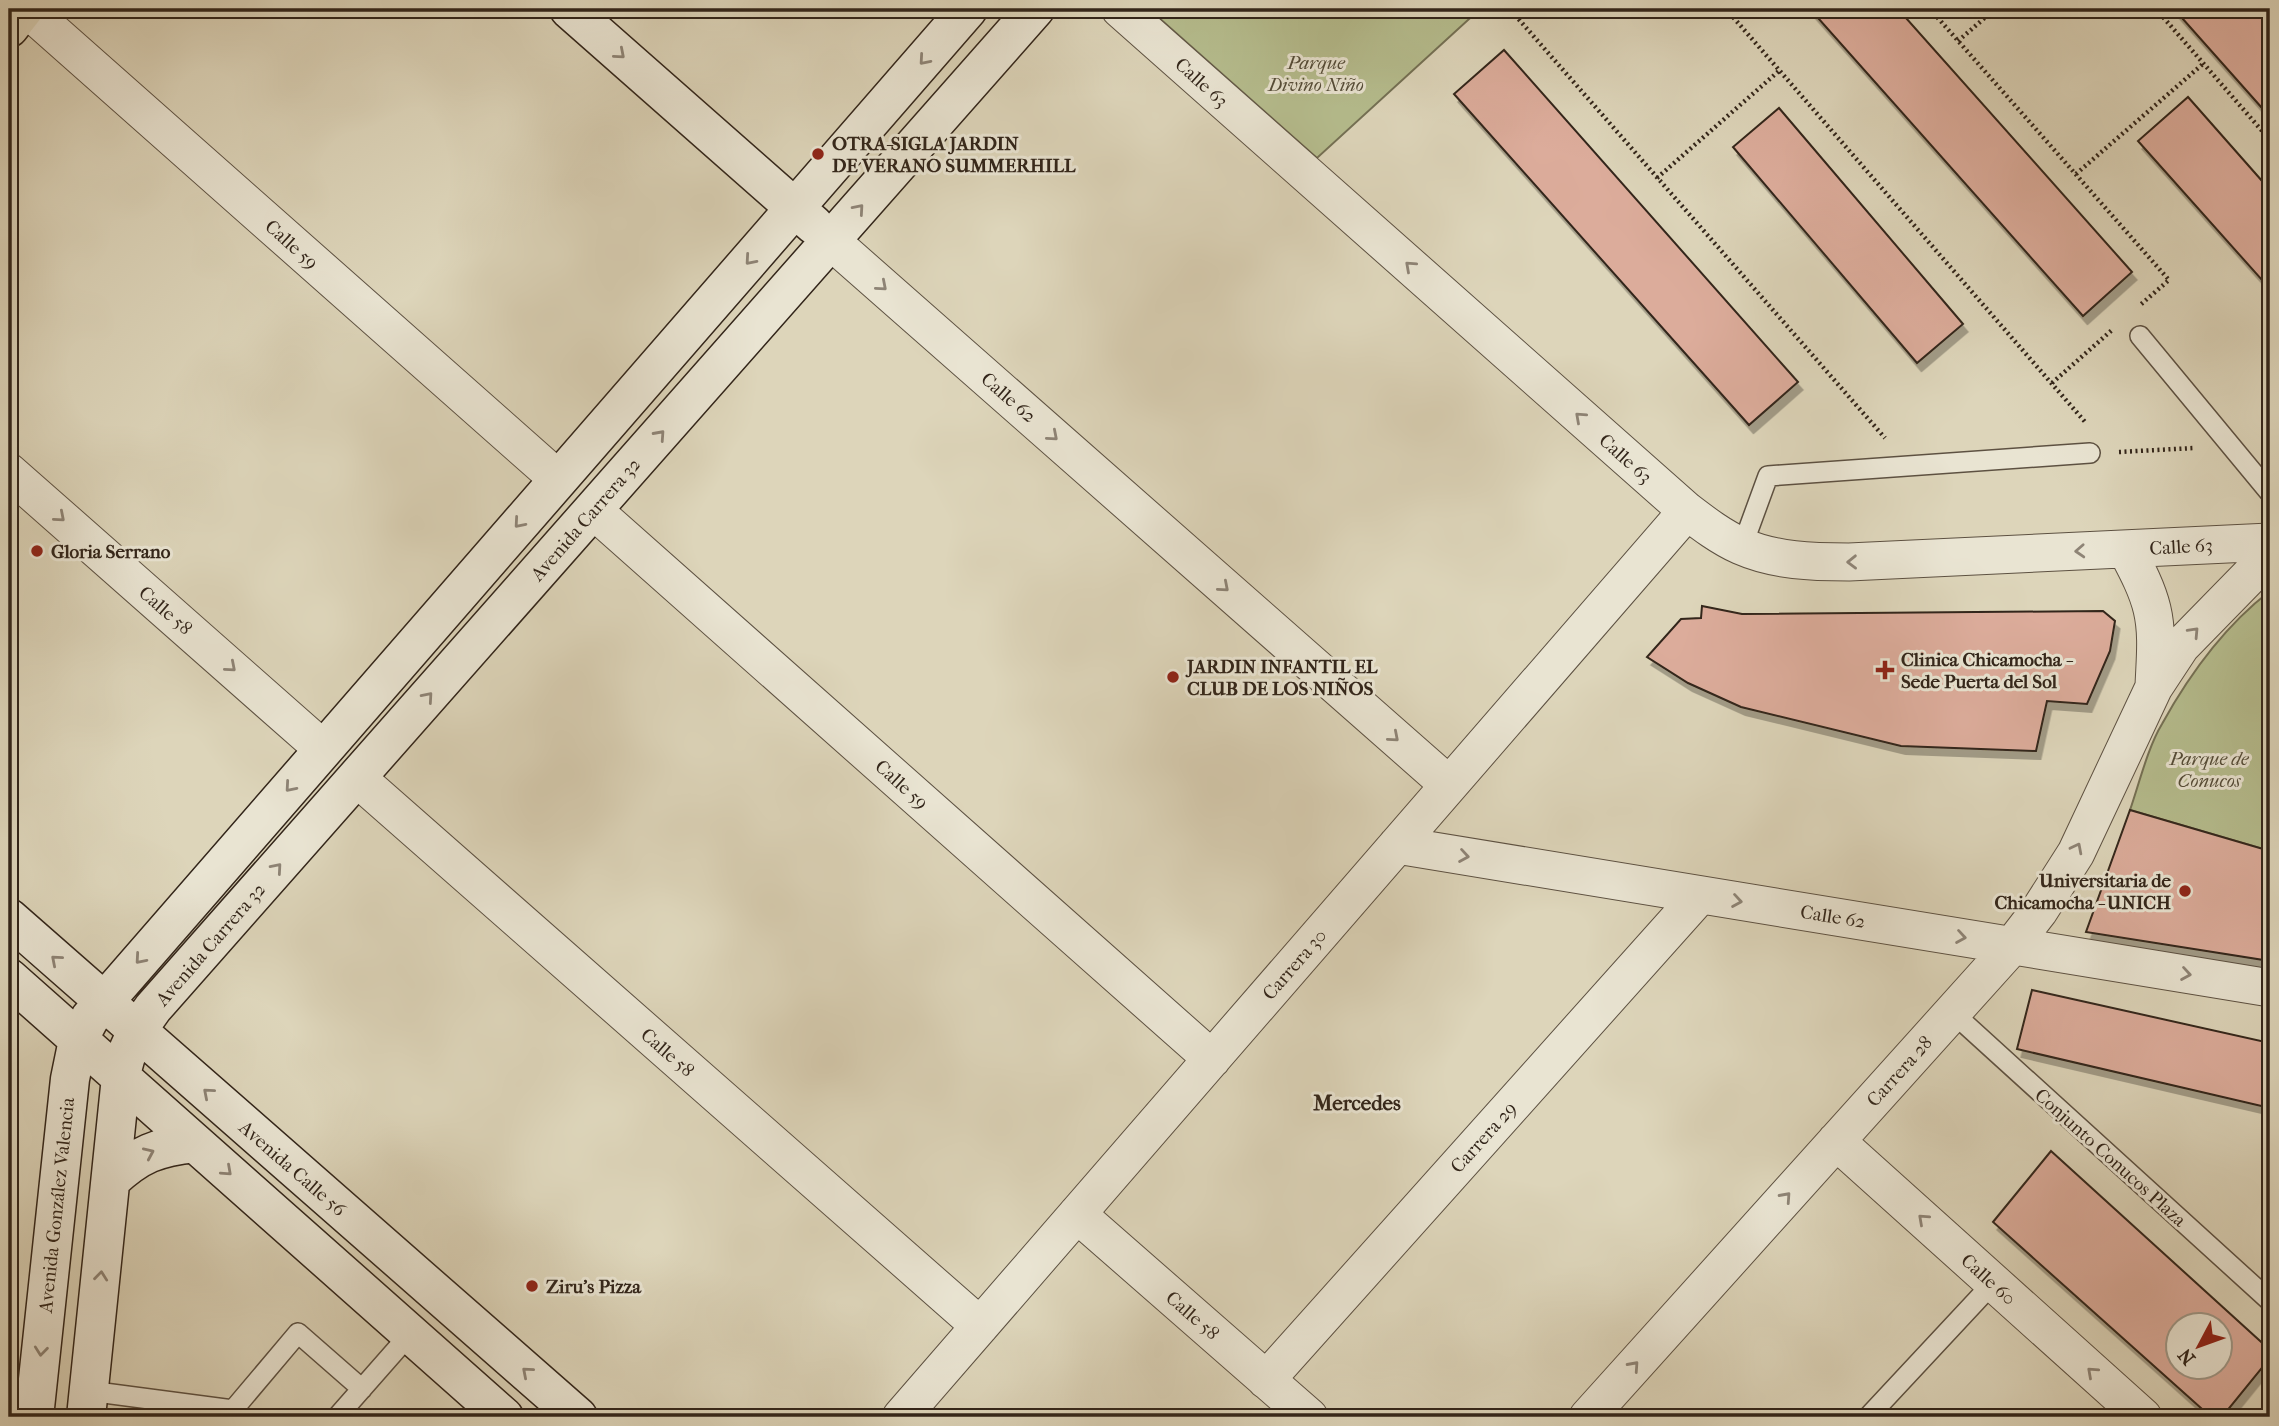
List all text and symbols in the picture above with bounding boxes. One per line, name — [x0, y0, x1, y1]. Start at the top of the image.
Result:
one-way arrow — [612, 46, 625, 58]
one-way arrow — [919, 52, 932, 65]
park label: Parque Divino Niño — [1266, 52, 1364, 96]
street label: Calle 63 — [1170, 53, 1232, 112]
place label: OTRA-SIGLA JARDIN DE VERANO SUMMERHILL — [832, 133, 1076, 177]
marker: OTRA-SIGLA JARDIN DE VERANO SUMMERHILL — [810, 146, 826, 162]
one-way arrow — [851, 204, 863, 217]
street label: Calle 59 — [260, 215, 322, 274]
one-way arrow — [745, 251, 758, 264]
one-way arrow — [1405, 262, 1418, 274]
one-way arrow — [874, 278, 887, 290]
street label: Calle 62 — [976, 368, 1040, 428]
one-way arrow — [1576, 413, 1589, 425]
one-way arrow — [1045, 428, 1058, 440]
street label: Calle 63 — [1594, 429, 1656, 488]
one-way arrow — [652, 430, 664, 443]
street label: Avenida Carrera 32 — [526, 454, 645, 586]
one-way arrow — [52, 509, 65, 521]
one-way arrow — [515, 515, 527, 528]
street label: Calle 63 — [2149, 534, 2213, 560]
place label: Gloria Serrano — [51, 541, 171, 563]
marker: Gloria Serrano — [29, 543, 45, 559]
one-way arrow — [2074, 544, 2085, 559]
one-way arrow — [1847, 554, 1857, 570]
one-way arrow — [1215, 579, 1228, 591]
street label: Calle 58 — [134, 582, 196, 640]
one-way arrow — [2186, 627, 2199, 640]
place label: Clinica Chicamocha - Sede Puerta del Sol — [1901, 649, 2074, 693]
place label: JARDIN INFANTIL EL CLUB DE LOS NIÑOS — [1185, 656, 1378, 700]
one-way arrow — [223, 659, 236, 671]
marker: Clinica Chicamocha - Sede Puerta del Sol — [1875, 660, 1895, 680]
marker: JARDIN INFANTIL EL CLUB DE LOS NIÑOS — [1165, 669, 1181, 685]
one-way arrow — [420, 692, 432, 705]
one-way arrow — [1386, 729, 1399, 741]
park label: Parque de Conucos — [2168, 748, 2250, 792]
street label: Calle 59 — [870, 755, 932, 814]
one-way arrow — [286, 779, 298, 792]
one-way arrow — [2069, 843, 2083, 855]
one-way arrow — [1458, 848, 1470, 863]
one-way arrow — [269, 863, 282, 876]
place label: Universitaria de Chicamocha - UNICH — [1994, 870, 2172, 914]
street label: Avenida Carrera 32 — [151, 879, 270, 1011]
marker: Universitaria de Chicamocha - UNICH — [2177, 883, 2193, 899]
one-way arrow — [1731, 893, 1743, 908]
street label: Calle 62 — [1799, 901, 1867, 933]
street label: Carrera 30 — [1258, 925, 1331, 1004]
one-way arrow — [1955, 929, 1967, 944]
one-way arrow — [136, 951, 148, 964]
one-way arrow — [51, 956, 64, 968]
one-way arrow — [2180, 966, 2192, 981]
street label: Calle 58 — [636, 1024, 698, 1082]
street label: Carrera 28 — [1862, 1032, 1937, 1111]
street label: Conjunto Conucos Plaza — [2030, 1084, 2191, 1232]
one-way arrow — [203, 1089, 216, 1101]
district label: Mercedes — [1312, 1091, 1401, 1115]
street label: Avenida González Valencia — [35, 1096, 79, 1315]
street label: Carrera 29 — [1446, 1098, 1521, 1178]
street label: Avenida Calle 56 — [234, 1116, 351, 1222]
one-way arrow — [142, 1147, 154, 1161]
one-way arrow — [219, 1163, 232, 1175]
one-way arrow — [1778, 1192, 1790, 1205]
one-way arrow — [1918, 1215, 1931, 1227]
street label: Calle 60 — [1956, 1249, 2020, 1310]
one-way arrow — [93, 1270, 108, 1281]
place label: Ziru’s Pizza — [546, 1276, 642, 1298]
marker: Ziru’s Pizza — [524, 1278, 540, 1294]
street label: Calle 58 — [1161, 1287, 1223, 1345]
north arrow — [2164, 1310, 2234, 1380]
text: N — [2174, 1343, 2200, 1369]
one-way arrow — [33, 1345, 48, 1357]
one-way arrow — [1626, 1362, 1638, 1375]
one-way arrow — [2087, 1367, 2100, 1380]
one-way arrow — [522, 1368, 535, 1380]

